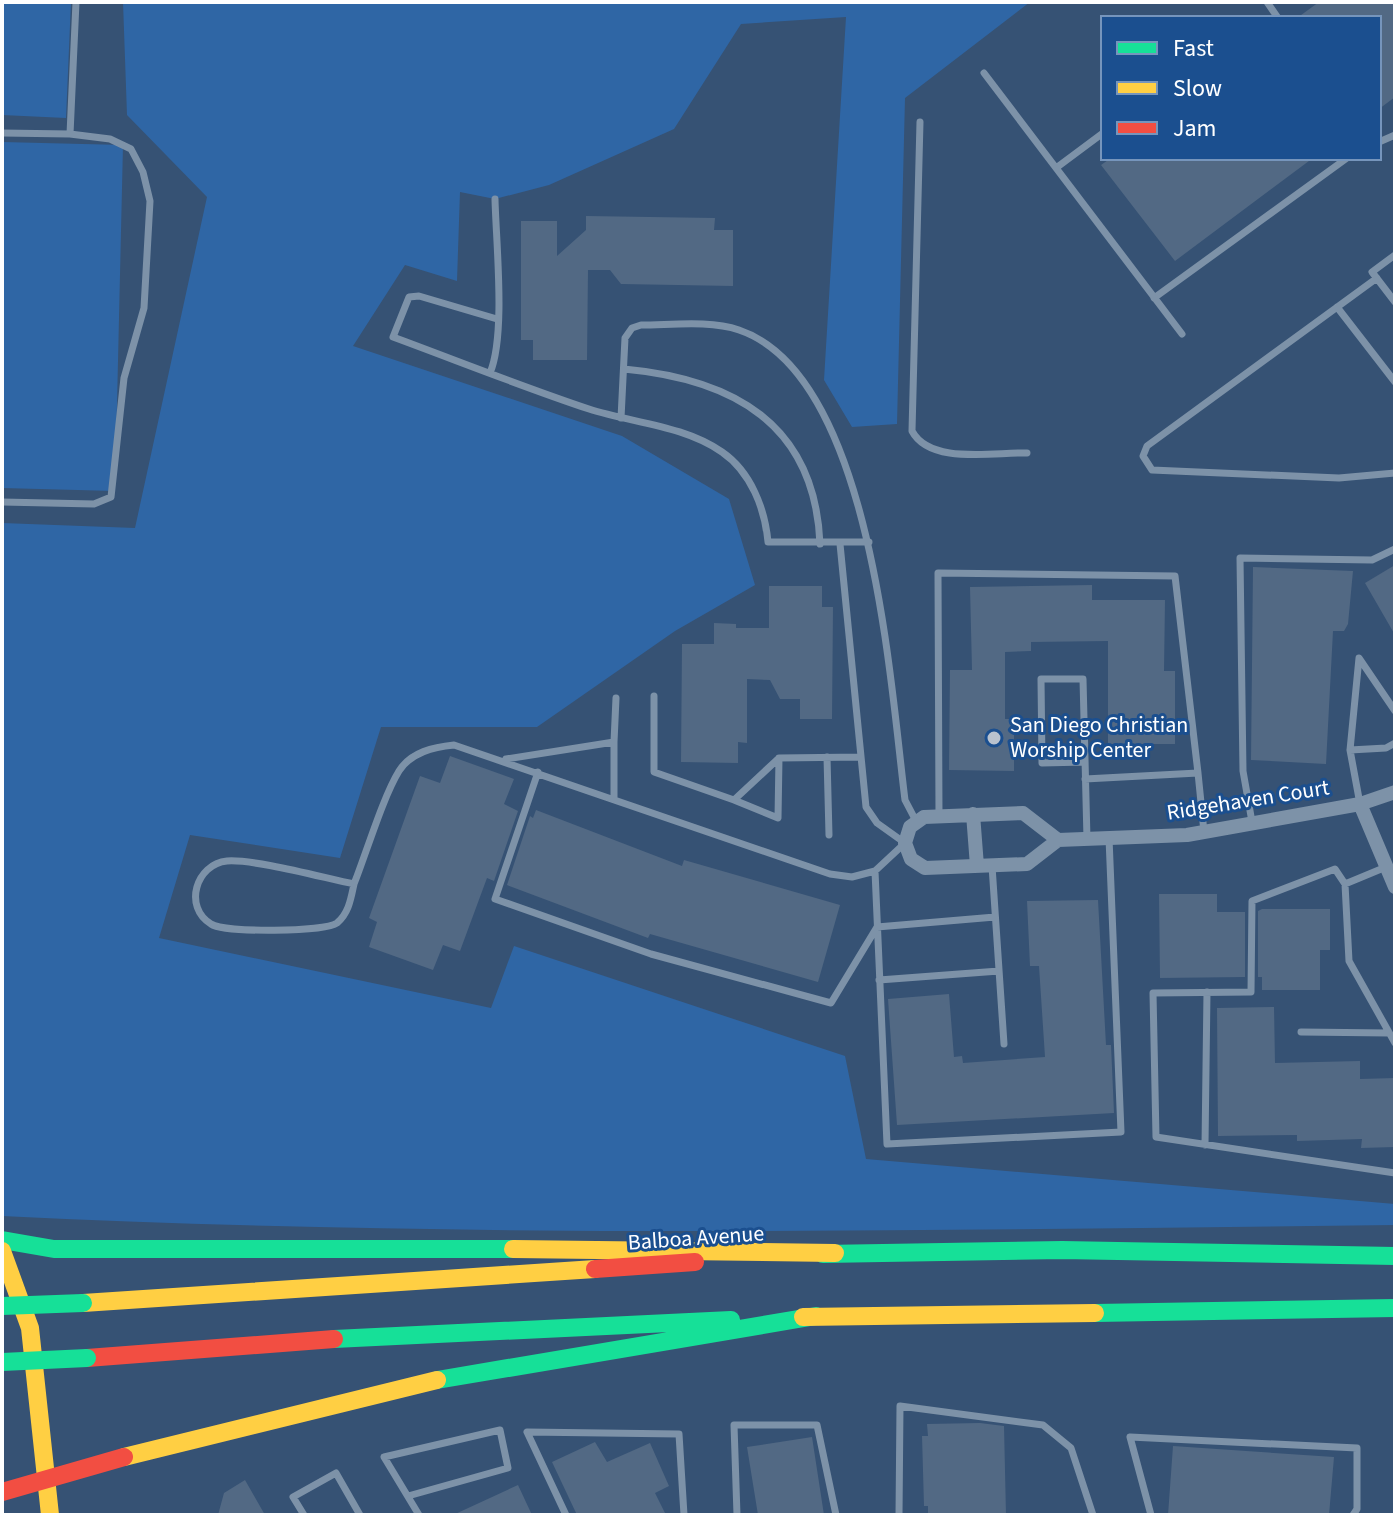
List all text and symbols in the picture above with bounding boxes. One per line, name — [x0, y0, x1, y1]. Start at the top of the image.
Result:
legend — [1101, 16, 1381, 160]
text: Fast — [1173, 31, 1214, 66]
text: Slow — [1173, 71, 1222, 106]
text: Jam — [1173, 111, 1217, 146]
place label: San Diego Christian Worship Center — [1010, 709, 1188, 766]
marker: San Diego Christian Worship Center — [985, 729, 1003, 747]
street label: Ridgehaven Court — [1165, 771, 1332, 829]
street label: Balboa Avenue — [627, 1217, 765, 1259]

